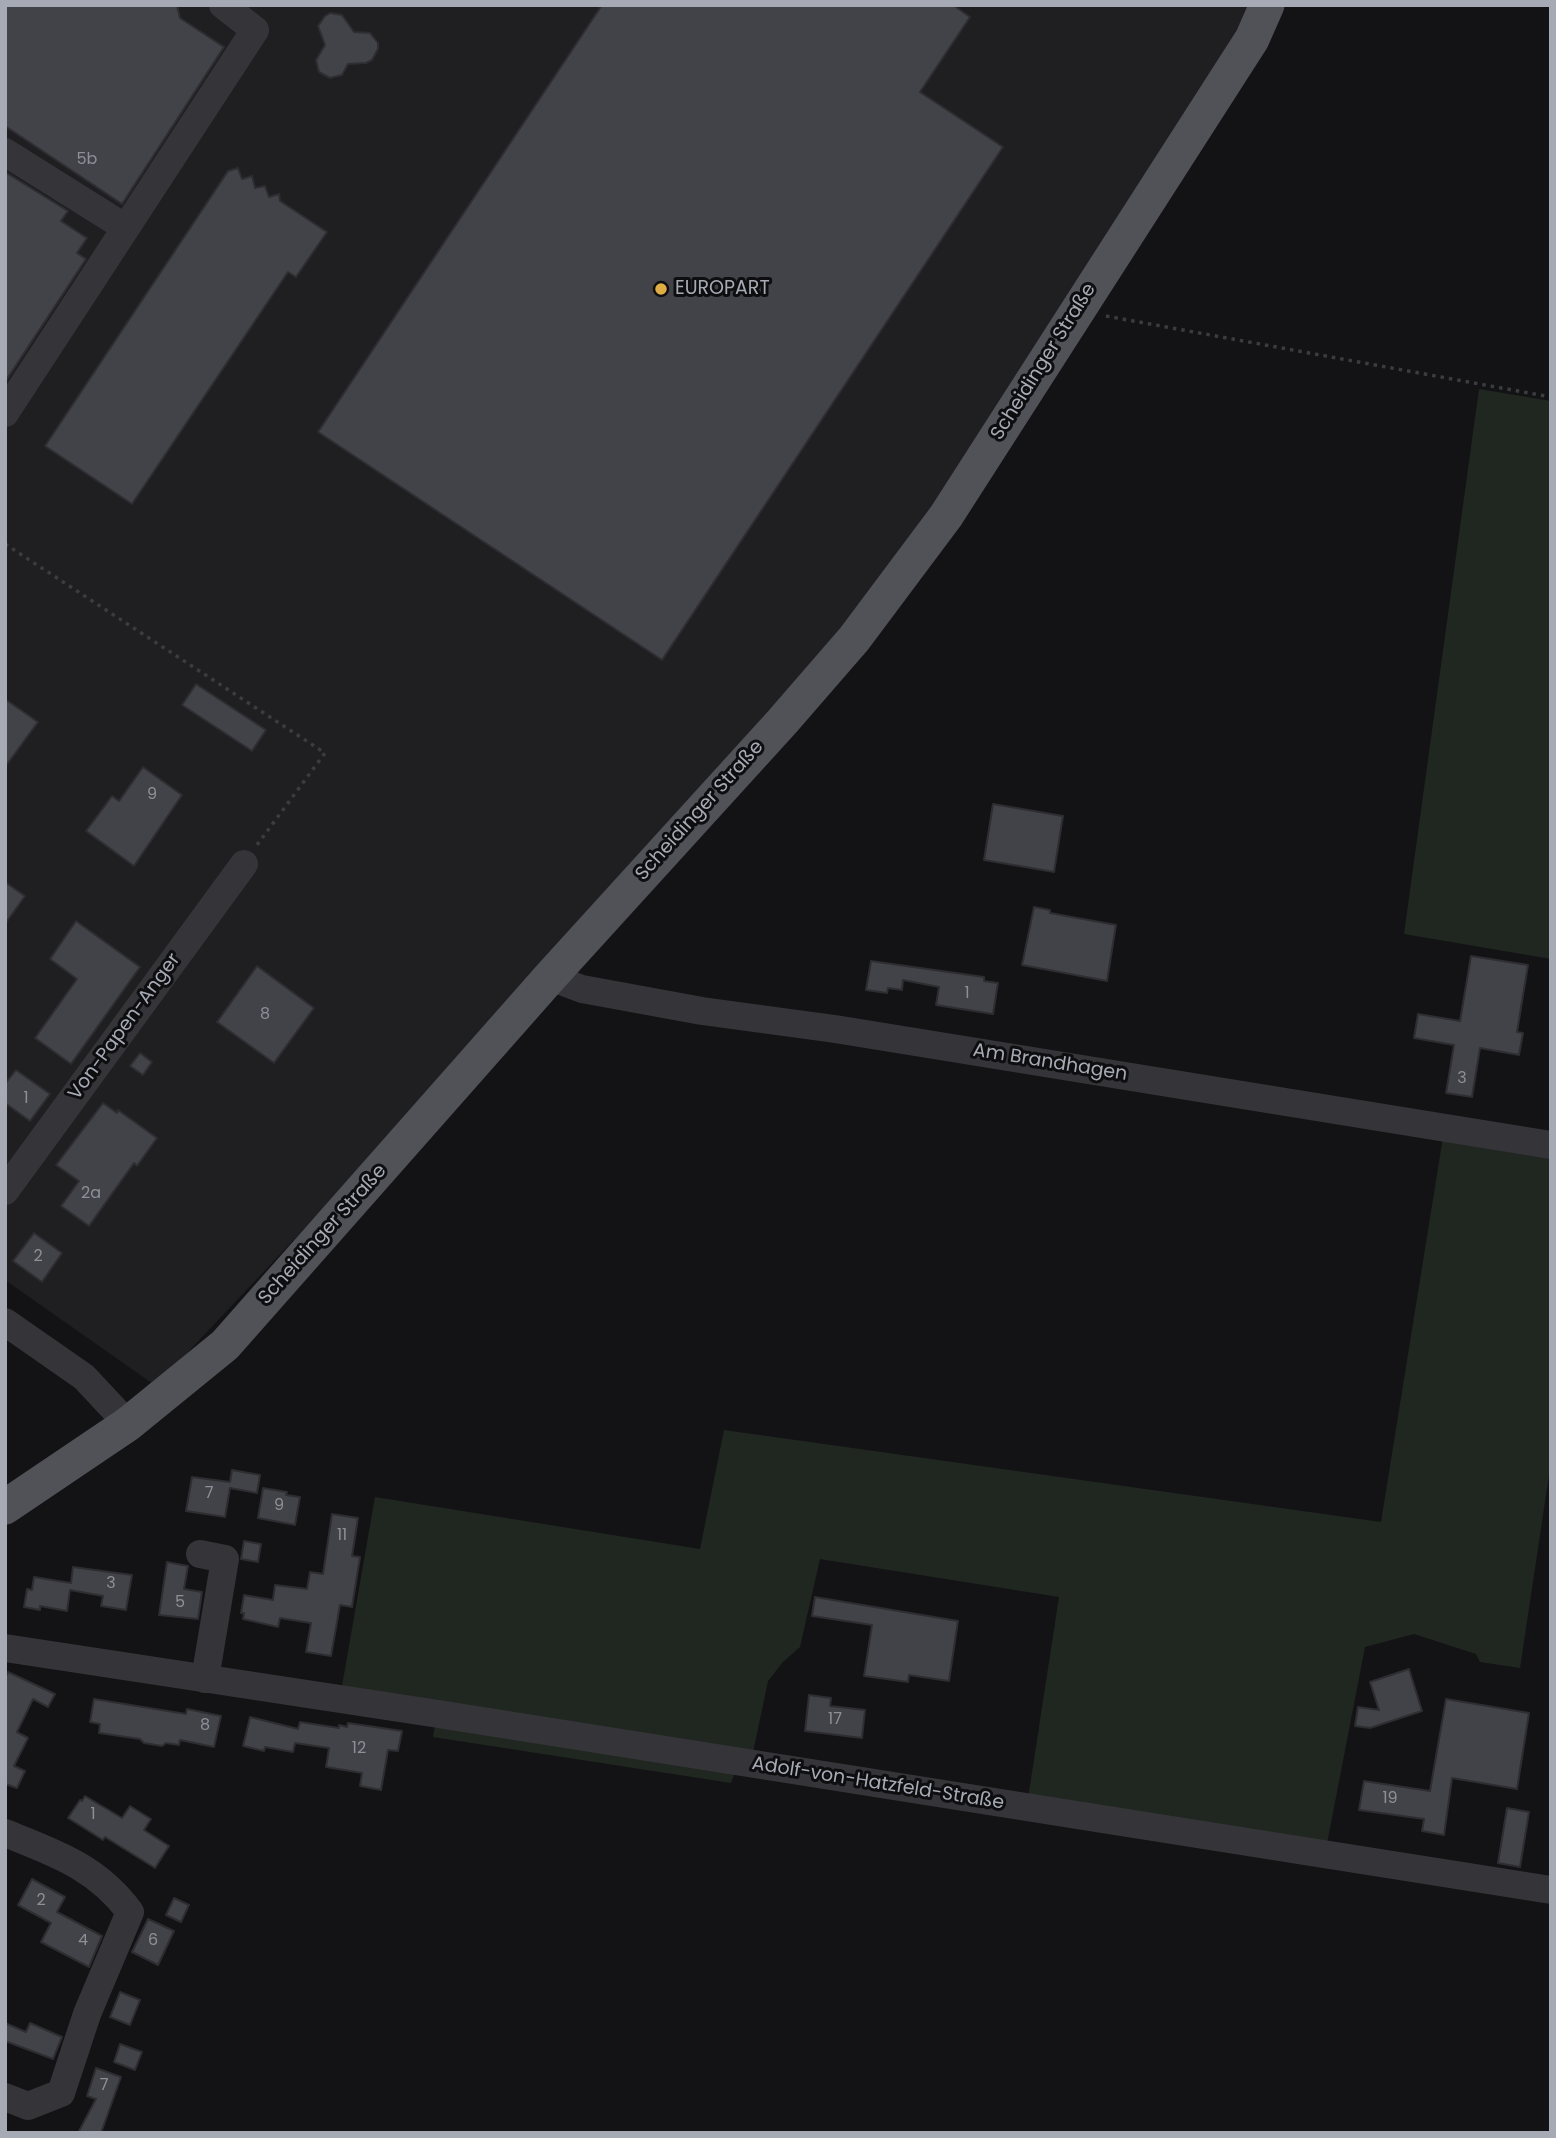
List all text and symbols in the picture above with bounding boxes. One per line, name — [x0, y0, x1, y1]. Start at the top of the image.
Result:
house number: 5b — [77, 150, 97, 170]
place label: EUROPART — [675, 278, 770, 300]
street label: Scheidinger Straße — [987, 279, 1101, 445]
marker: EUROPART — [653, 281, 669, 297]
street label: Scheidinger Straße — [631, 736, 769, 886]
house number: 9 — [147, 785, 157, 805]
street label: Von-Papen-Anger — [64, 949, 186, 1105]
house number: 1 — [964, 984, 970, 1004]
house number: 8 — [260, 1005, 270, 1025]
street label: Am Brandhagen — [971, 1040, 1129, 1086]
house number: 3 — [1457, 1069, 1467, 1089]
house number: 1 — [23, 1089, 29, 1109]
street label: Scheidinger Straße — [254, 1160, 392, 1310]
house number: 2a — [81, 1184, 101, 1204]
house number: 2 — [33, 1247, 43, 1267]
house number: 7 — [205, 1484, 213, 1504]
house number: 9 — [274, 1496, 284, 1516]
house number: 11 — [337, 1526, 347, 1546]
house number: 3 — [106, 1574, 116, 1594]
house number: 5 — [175, 1593, 185, 1613]
house number: 17 — [828, 1710, 842, 1730]
house number: 8 — [200, 1716, 210, 1736]
house number: 12 — [352, 1739, 366, 1759]
street label: Adolf-von-Hatzfeld-Straße — [750, 1753, 1006, 1815]
house number: 19 — [1382, 1789, 1398, 1809]
house number: 1 — [90, 1805, 96, 1825]
house number: 2 — [36, 1891, 46, 1911]
house number: 4 — [78, 1931, 88, 1951]
house number: 6 — [148, 1931, 158, 1951]
house number: 7 — [100, 2076, 108, 2096]

